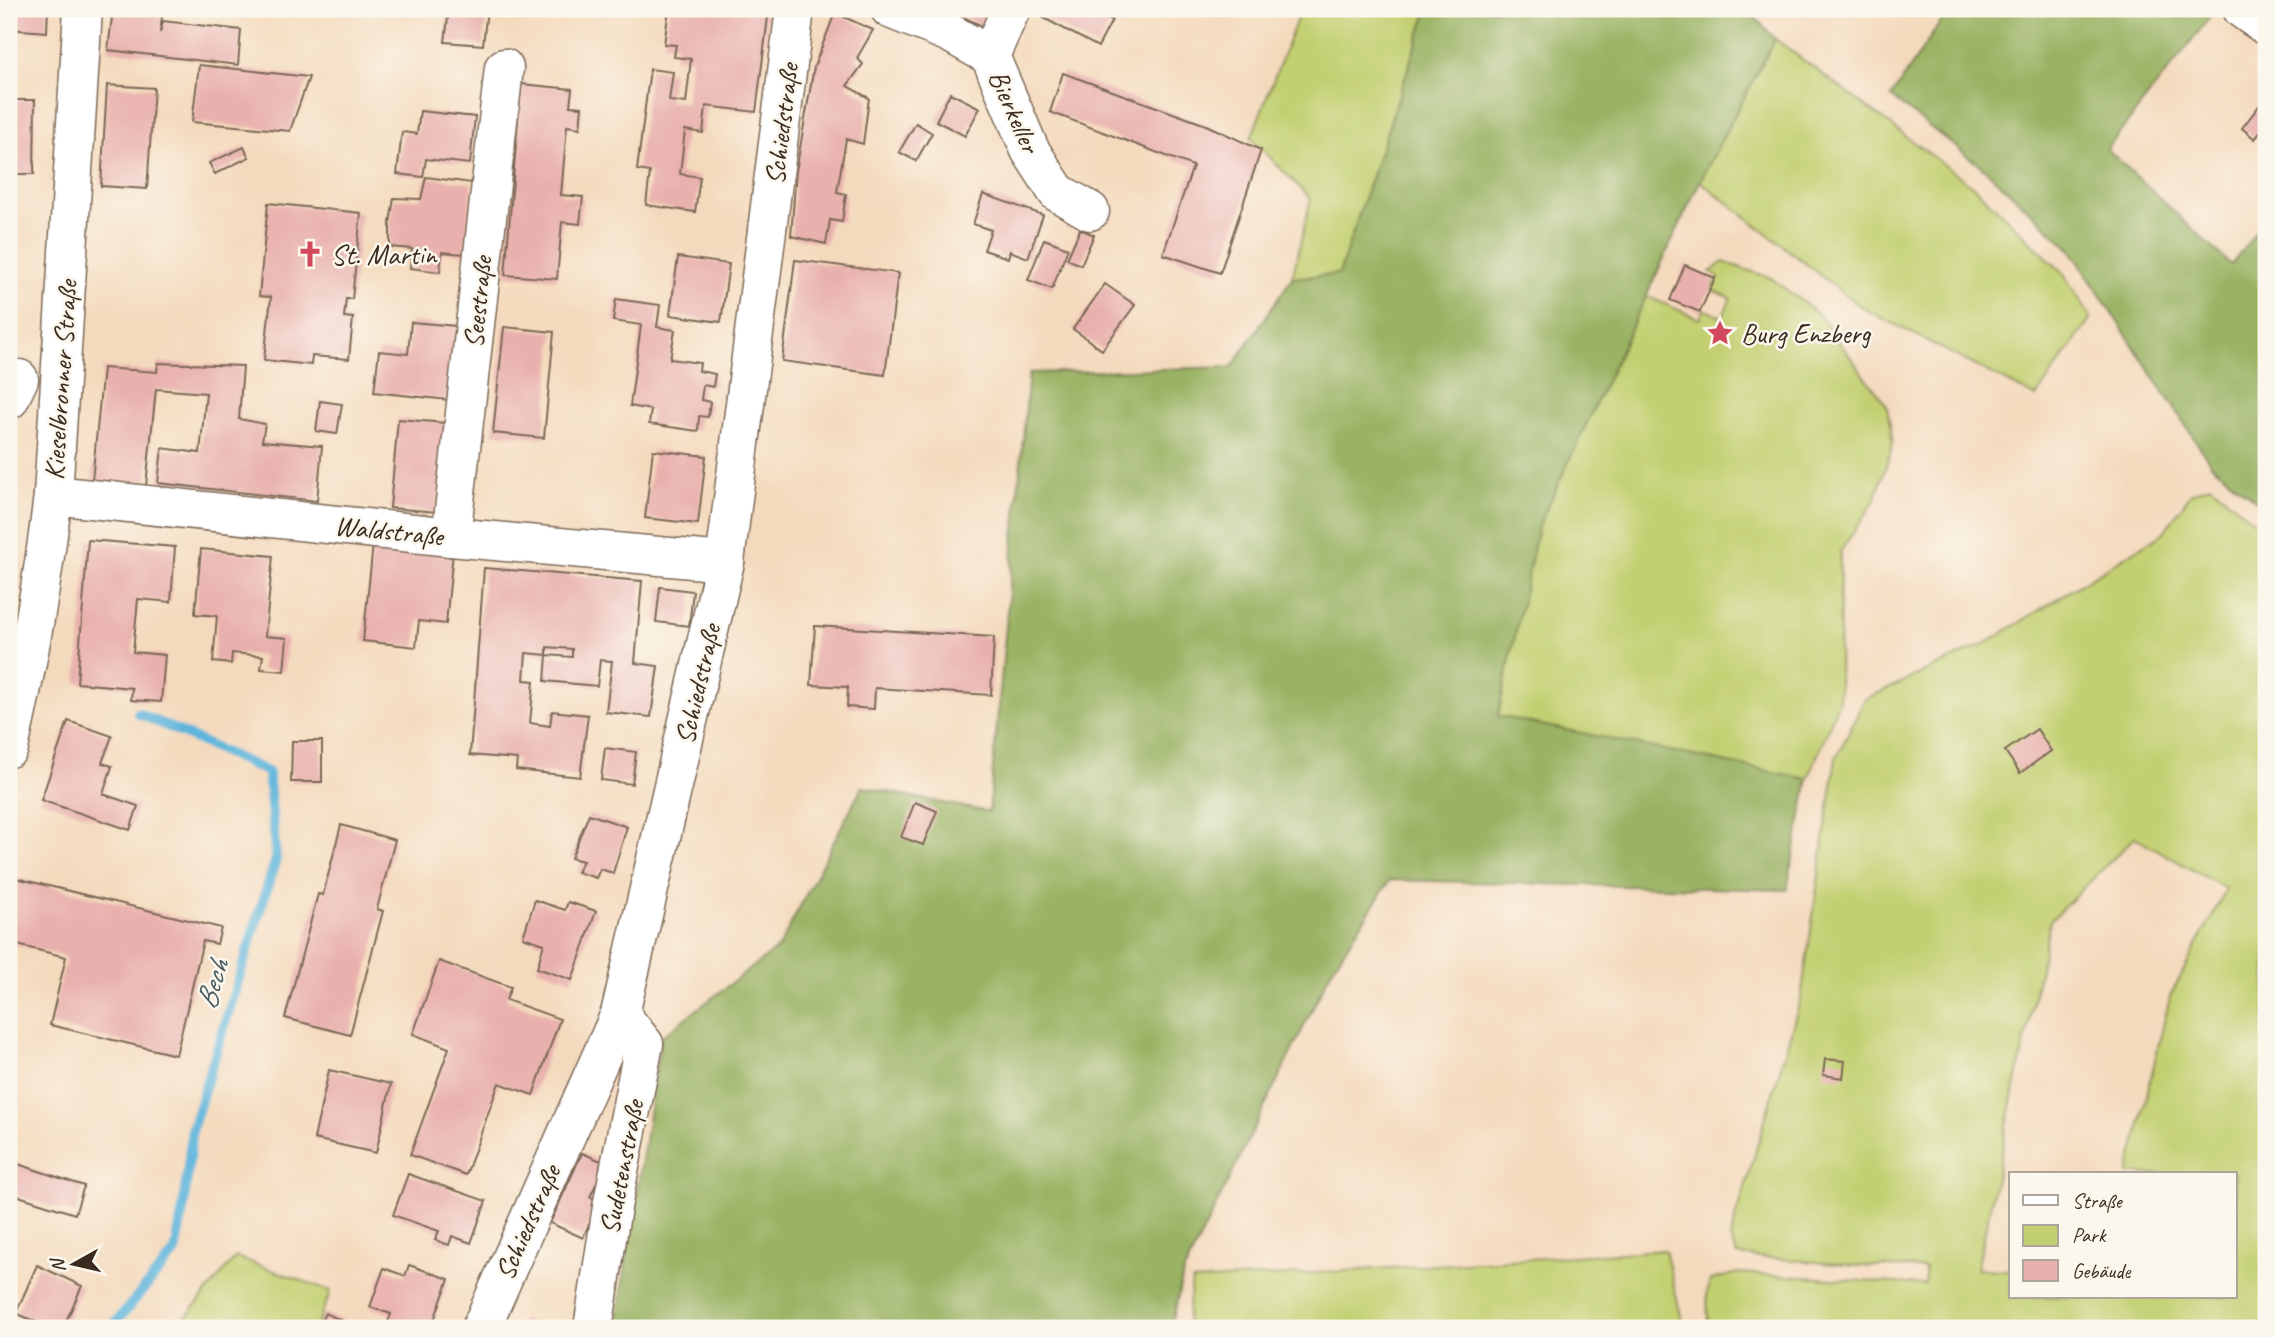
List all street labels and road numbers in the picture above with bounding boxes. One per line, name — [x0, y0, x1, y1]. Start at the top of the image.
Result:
street label: Schiedstraße — [757, 60, 807, 187]
street label: Bierkeller — [981, 64, 1049, 160]
street label: Seestraße — [455, 253, 500, 350]
street label: Kieselbronner Straße — [36, 277, 85, 481]
street label: Waldstraße — [333, 507, 447, 554]
street label: Schiedstraße — [667, 619, 729, 747]
street label: Sudetenstraße — [591, 1095, 652, 1237]
street label: Schiedstraße — [487, 1158, 569, 1285]

